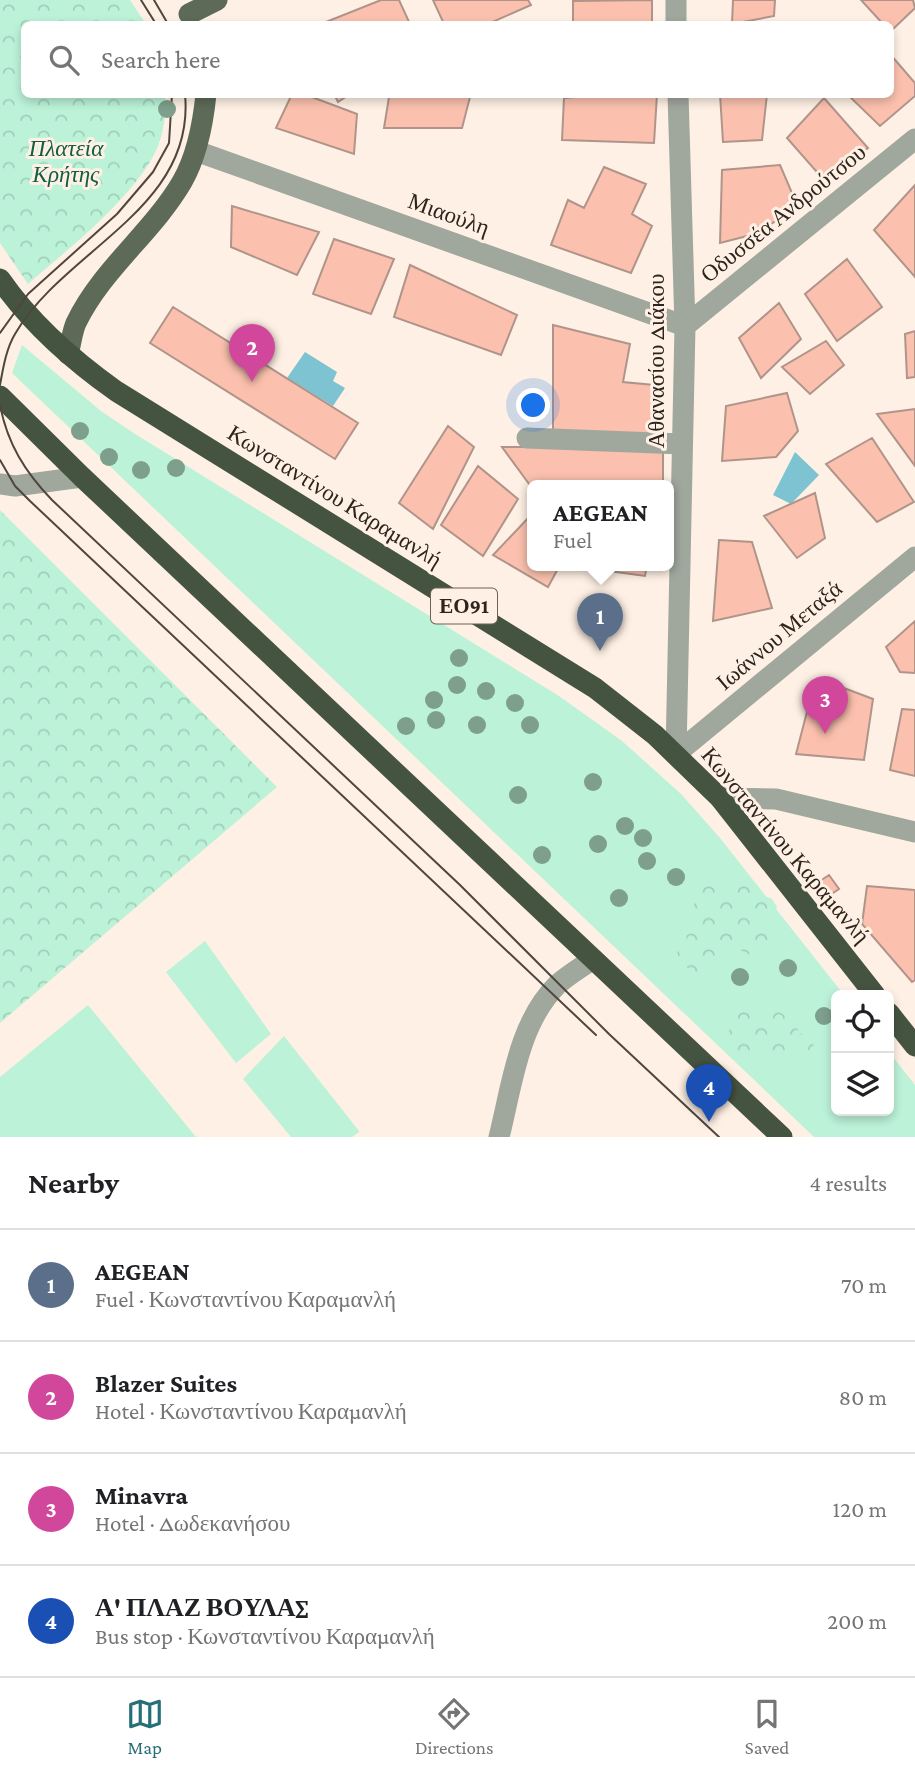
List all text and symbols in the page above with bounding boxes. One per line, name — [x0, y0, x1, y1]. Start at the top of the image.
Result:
search box — [21, 21, 894, 98]
icon: search — [45, 41, 83, 79]
text: Search here — [101, 45, 220, 74]
park label: Πλατεία Κρήτης — [28, 135, 104, 187]
street label: Οδυσσέα Ανδρούτσου — [695, 138, 871, 288]
street label: Μιαούλη — [405, 187, 493, 241]
street label: Αθανασίου Διάκου — [643, 274, 669, 448]
pin: 2 — [229, 324, 275, 382]
your location — [516, 388, 550, 422]
street label: Κωνσταντίνου Καραμανλή — [223, 419, 447, 573]
popup — [527, 480, 674, 571]
text: AEGEAN — [553, 498, 648, 527]
text: Fuel — [553, 527, 592, 553]
street label: Ιωάννου Μεταξά — [711, 575, 847, 695]
road number: ΕΟ91 — [431, 588, 497, 624]
pin: 1 — [577, 593, 623, 651]
pin: 3 — [802, 676, 848, 734]
street label: Κωνσταντίνου Καραμανλή — [696, 742, 876, 948]
map controls — [831, 990, 894, 1116]
button: locate — [831, 990, 894, 1053]
button: layers — [831, 1053, 894, 1116]
pin: 4 — [686, 1064, 732, 1122]
text: Nearby — [28, 1166, 119, 1199]
text: 4 results — [809, 1170, 887, 1196]
text: AEGEAN — [95, 1257, 190, 1286]
text: 1 — [47, 1272, 55, 1298]
text: 70 m — [841, 1272, 887, 1298]
text: Fuel · Κωνσταντίνου Καραμανλή — [95, 1286, 396, 1312]
text: Blazer Suites — [95, 1369, 237, 1398]
text: 2 — [45, 1384, 57, 1410]
text: 80 m — [839, 1384, 887, 1410]
text: Hotel · Κωνσταντίνου Καραμανλή — [95, 1398, 407, 1424]
text: Minavra — [95, 1481, 188, 1510]
text: 3 — [45, 1496, 57, 1522]
text: 120 m — [833, 1496, 887, 1522]
text: Hotel · Δωδεκανήσου — [95, 1510, 291, 1536]
text: Α' ΠΛΑΖ ΒΟΥΛΑΣ — [95, 1593, 309, 1622]
text: 4 — [45, 1608, 57, 1634]
text: 200 m — [827, 1608, 887, 1634]
text: Bus stop · Κωνσταντίνου Καραμανλή — [95, 1623, 435, 1649]
tab: Map — [126, 1695, 164, 1758]
tab: Directions — [415, 1695, 494, 1758]
tab: Saved — [745, 1695, 789, 1758]

